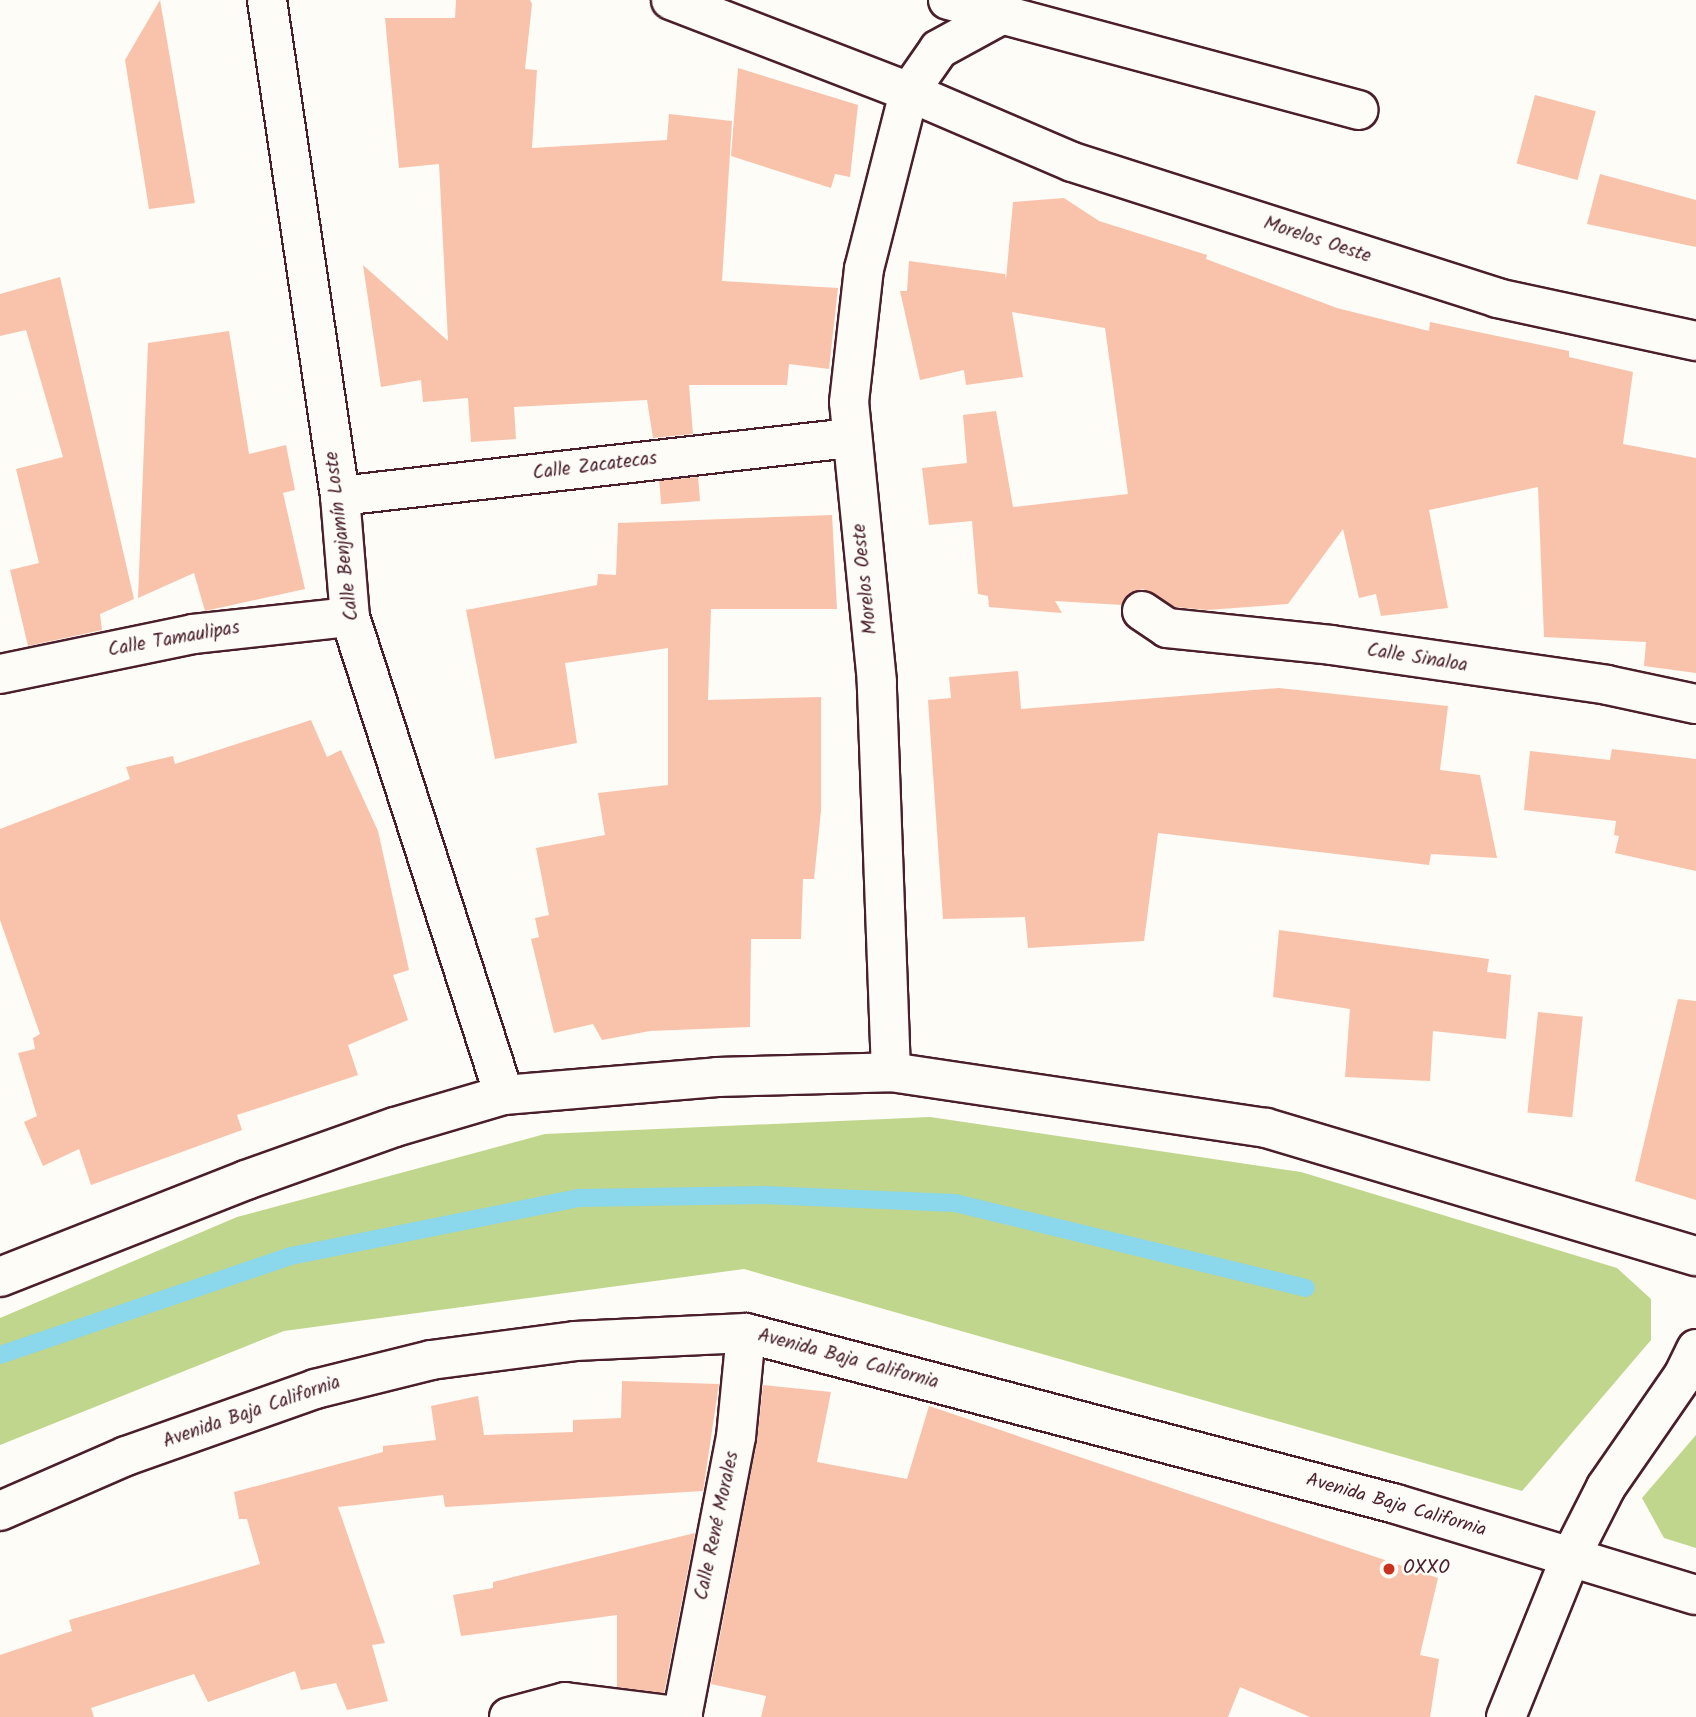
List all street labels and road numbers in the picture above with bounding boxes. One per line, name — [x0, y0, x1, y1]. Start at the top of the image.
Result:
street label: Morelos Oeste — [1260, 213, 1374, 269]
street label: Calle Zacatecas — [531, 448, 659, 486]
street label: Calle Benjamín Loste — [321, 450, 365, 622]
street label: Morelos Oeste — [849, 522, 883, 636]
street label: Calle Tamaulipas — [106, 617, 242, 663]
street label: Calle Sinaloa — [1365, 640, 1469, 678]
street label: Avenida Baja California — [755, 1325, 941, 1395]
street label: Avenida Baja California — [160, 1372, 344, 1454]
street label: Calle René Morales — [691, 1449, 745, 1603]
street label: Avenida Baja California — [1303, 1469, 1489, 1543]

